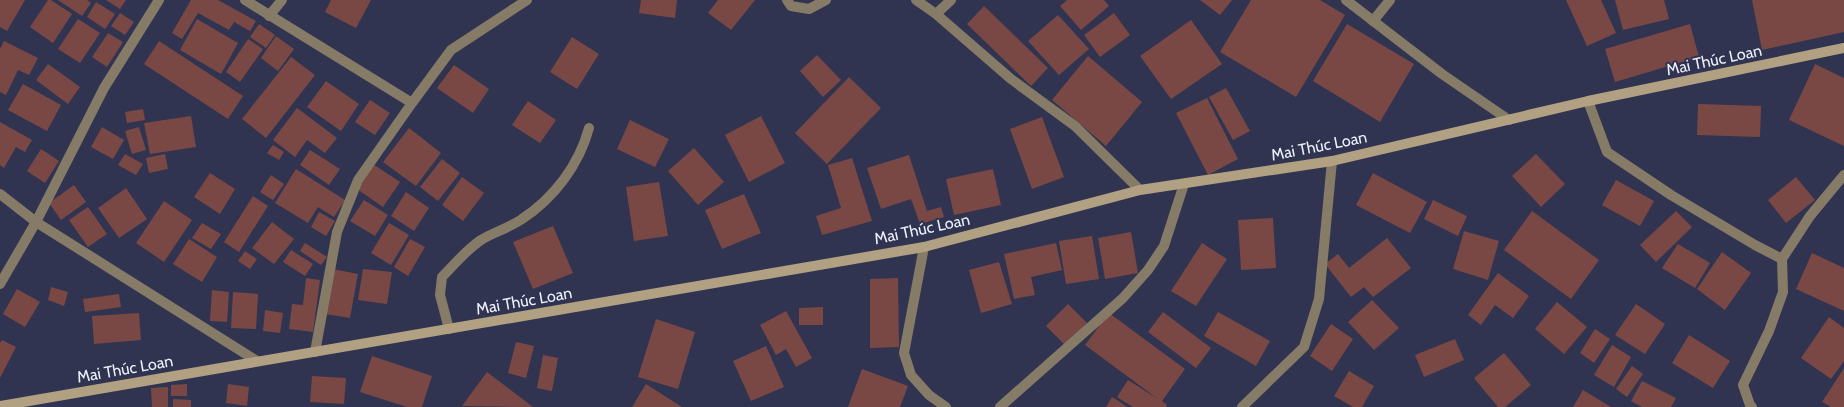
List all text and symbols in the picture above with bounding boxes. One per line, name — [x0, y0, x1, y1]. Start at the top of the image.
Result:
street label: Mai Thúc Loan — [1664, 41, 1764, 79]
street label: Mai Thúc Loan — [1269, 127, 1369, 165]
street label: Mai Thúc Loan — [872, 210, 972, 248]
street label: Mai Thúc Loan — [474, 283, 574, 319]
street label: Mai Thúc Loan — [75, 351, 175, 387]

